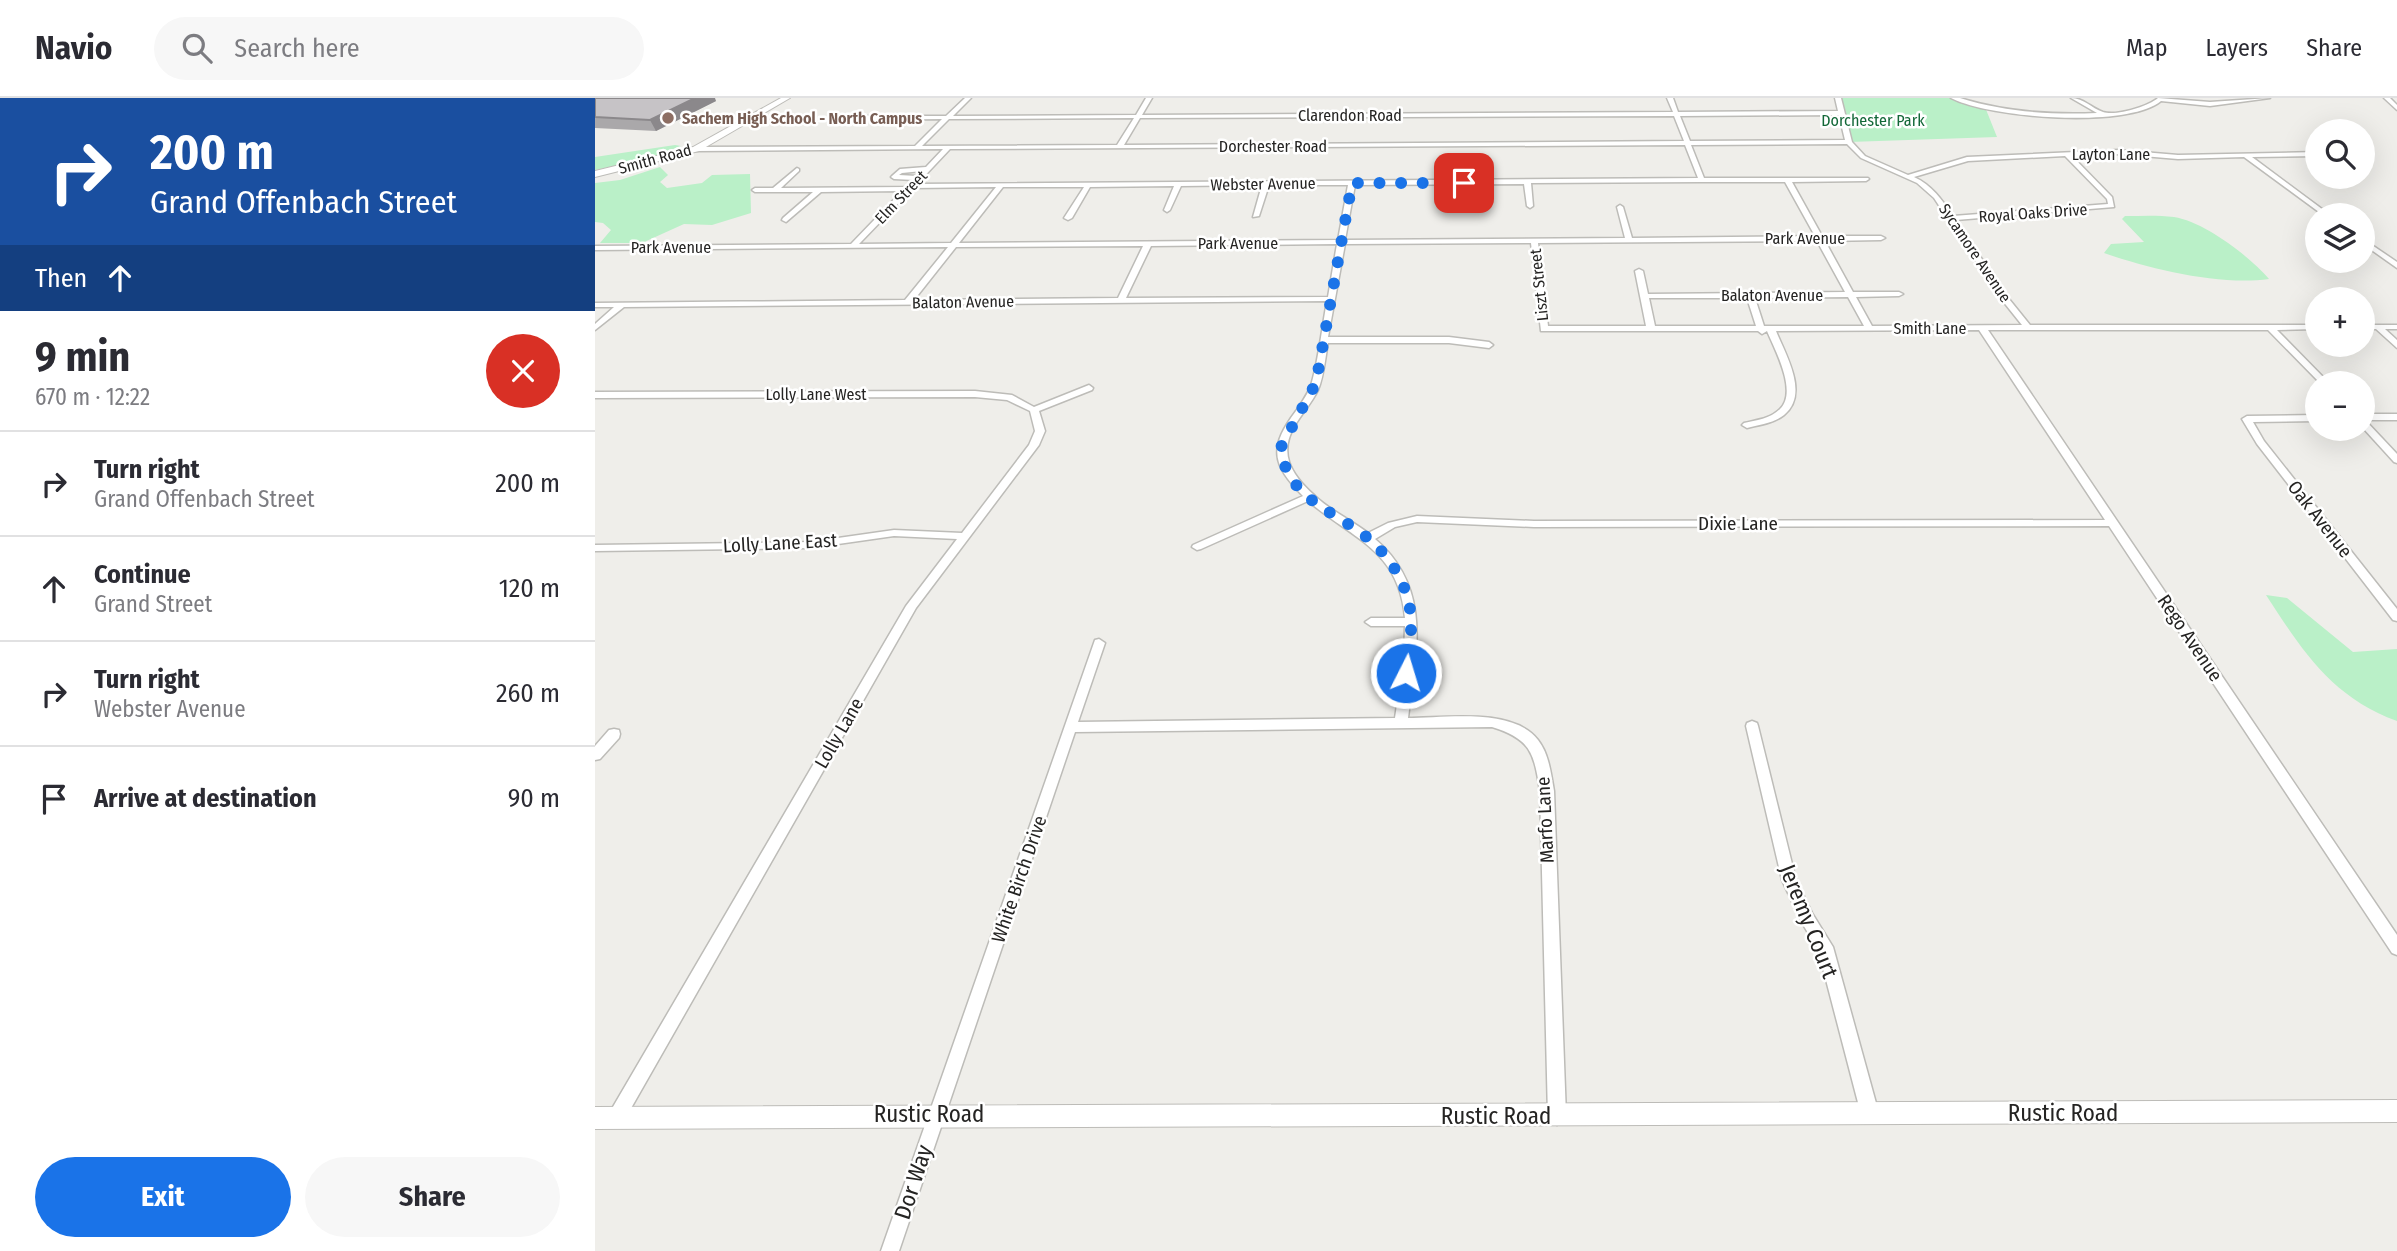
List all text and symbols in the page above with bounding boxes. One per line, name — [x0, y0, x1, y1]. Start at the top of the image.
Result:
search box — [154, 17, 644, 80]
text: Navio — [35, 28, 112, 68]
icon: search — [178, 29, 216, 67]
text: Search here — [234, 33, 360, 64]
text: Map — [2126, 34, 2168, 62]
text: Layers — [2206, 34, 2268, 62]
text: Share — [2306, 34, 2362, 62]
street label: Clarendon Road — [1298, 106, 1402, 125]
place label: Sachem High School - North Campus — [682, 109, 922, 128]
marker: Sachem High School - North Campus — [660, 110, 676, 126]
park label: Dorchester Park — [1821, 111, 1925, 130]
map controls — [2305, 119, 2375, 441]
button: search — [2305, 119, 2375, 189]
text: 200 m — [150, 123, 274, 182]
icon: right — [35, 126, 126, 217]
street label: Dorchester Road — [1219, 137, 1327, 156]
street label: Smith Road — [616, 140, 694, 178]
street label: Layton Lane — [2072, 145, 2150, 164]
pin — [1434, 153, 1494, 213]
icon: arrive — [1445, 164, 1483, 202]
street label: Elm Street — [871, 166, 932, 228]
street label: Webster Avenue — [1210, 174, 1316, 194]
text: Grand Offenbach Street — [150, 183, 457, 221]
street label: Sycamore Avenue — [1935, 200, 2015, 306]
street label: Royal Oaks Drive — [1978, 200, 2088, 226]
button: layers — [2305, 203, 2375, 273]
street label: Park Avenue — [1765, 229, 1845, 248]
street label: Park Avenue — [1198, 234, 1278, 253]
street label: Park Avenue — [631, 238, 711, 257]
street label: Liszt Street — [1526, 247, 1552, 322]
icon: ahead — [101, 259, 139, 297]
text: Then — [35, 263, 87, 294]
street label: Balaton Avenue — [1721, 286, 1823, 305]
button: + — [2305, 287, 2375, 357]
street label: Balaton Avenue — [912, 292, 1014, 312]
street label: Smith Lane — [1894, 319, 1967, 338]
text: 9 min — [35, 332, 130, 382]
button: close — [486, 334, 560, 408]
button: − — [2305, 371, 2375, 441]
text: 670 m · 12:22 — [35, 383, 150, 411]
street label: Lolly Lane West — [765, 385, 867, 404]
text: Turn right — [94, 454, 200, 485]
icon: right — [35, 465, 73, 503]
text: 200 m — [495, 468, 560, 499]
street label: Oak Avenue — [2283, 476, 2357, 562]
text: Grand Offenbach Street — [94, 485, 315, 513]
street label: Dixie Lane — [1698, 512, 1778, 535]
street label: Lolly Lane East — [722, 528, 839, 557]
text: Continue — [94, 559, 191, 590]
icon: ahead — [35, 570, 73, 608]
text: 120 m — [499, 573, 560, 604]
text: Grand Street — [94, 590, 212, 618]
street label: Rego Avenue — [2153, 590, 2227, 686]
position arrow — [1369, 636, 1443, 710]
text: Turn right — [94, 664, 200, 695]
icon: right — [35, 675, 73, 713]
text: 260 m — [496, 678, 560, 709]
street label: Lolly Lane — [810, 694, 868, 772]
text: Webster Avenue — [94, 695, 246, 723]
street label: Marfo Lane — [1531, 776, 1559, 864]
icon: arrive — [35, 780, 73, 818]
text: Arrive at destination — [94, 783, 317, 814]
text: 90 m — [508, 783, 560, 814]
street label: White Birch Drive — [986, 812, 1052, 946]
street label: Jeremy Court — [1773, 860, 1845, 983]
street label: Rustic Road — [2008, 1099, 2118, 1127]
street label: Rustic Road — [874, 1100, 984, 1128]
street label: Rustic Road — [1441, 1102, 1551, 1130]
street label: Dor Way — [888, 1141, 938, 1223]
button: Exit — [35, 1157, 291, 1237]
button: Share — [305, 1157, 560, 1237]

